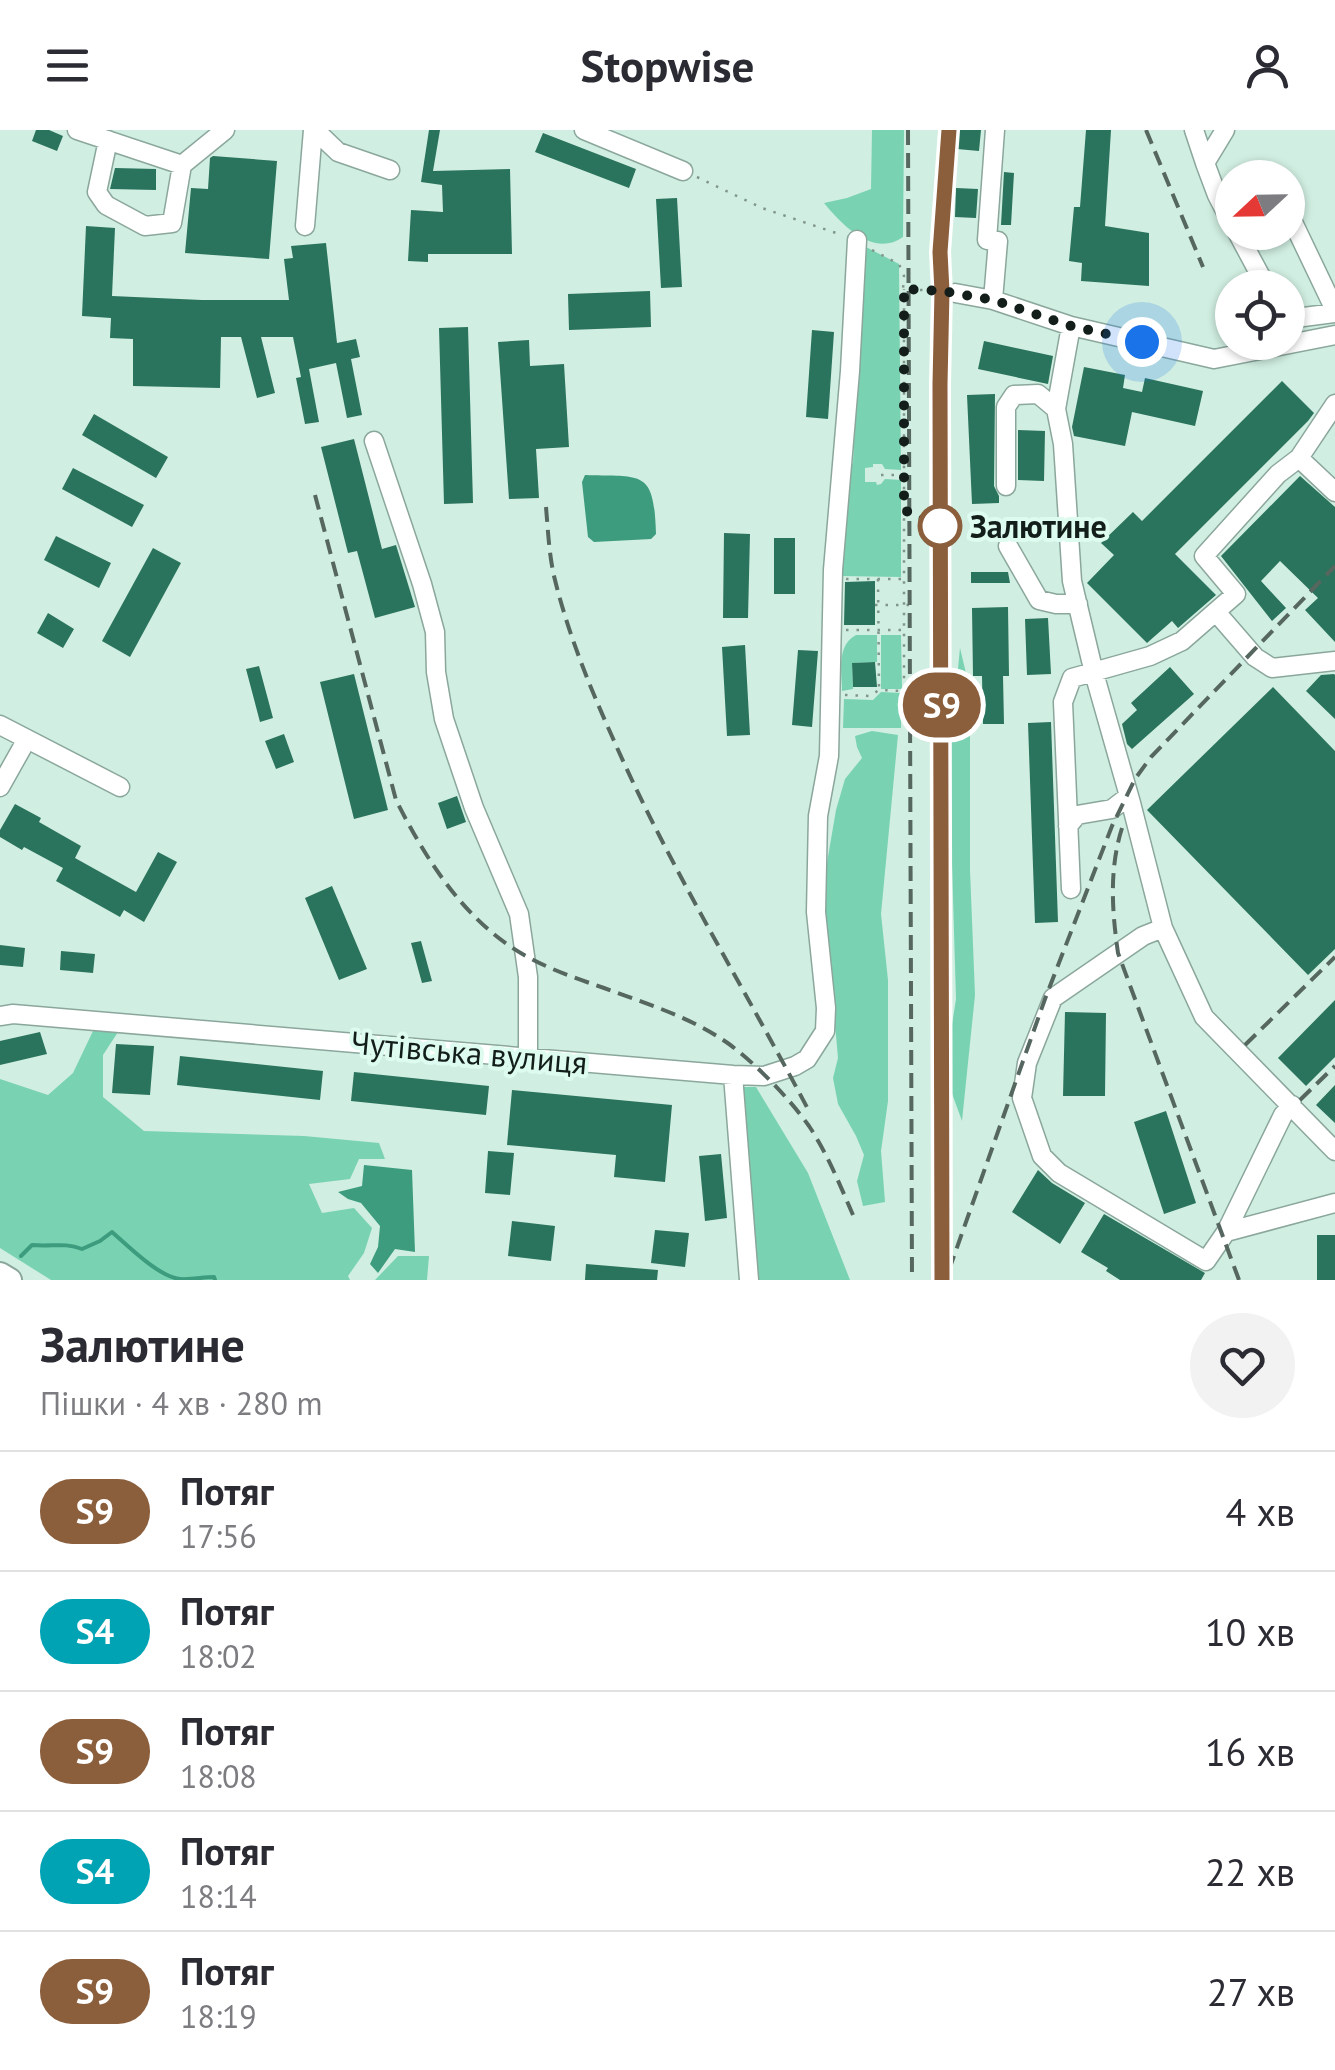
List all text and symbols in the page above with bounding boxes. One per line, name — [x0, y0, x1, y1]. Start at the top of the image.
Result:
text: Stopwise — [581, 36, 754, 94]
icon: menu — [40, 38, 95, 93]
icon: person — [1240, 38, 1295, 93]
north arrow — [1215, 160, 1305, 250]
map controls — [1215, 160, 1305, 360]
button: locate — [1215, 270, 1305, 360]
your location — [1117, 317, 1167, 367]
marker: Залютине — [919, 505, 961, 547]
place label: Залютине — [970, 505, 1107, 547]
line badge: S9 — [897, 672, 987, 738]
text: S9 — [923, 682, 961, 728]
street label: Чутівська вулиця — [349, 1021, 589, 1083]
text: Залютине — [40, 1313, 245, 1375]
button: heart — [1190, 1313, 1295, 1418]
text: Пішки · 4 хв · 280 m — [40, 1382, 323, 1424]
text: Потяг — [180, 1466, 274, 1515]
text: 4 хв — [1226, 1487, 1295, 1536]
text: S9 — [76, 1488, 114, 1534]
text: 17:56 — [180, 1515, 257, 1557]
text: Потяг — [180, 1586, 274, 1635]
text: 10 хв — [1205, 1607, 1295, 1656]
text: S4 — [76, 1608, 114, 1654]
text: 18:02 — [180, 1635, 257, 1677]
text: Потяг — [180, 1706, 274, 1755]
text: 16 хв — [1205, 1727, 1295, 1776]
text: S9 — [76, 1728, 114, 1774]
text: 18:08 — [180, 1755, 257, 1797]
text: Потяг — [180, 1826, 274, 1875]
text: 22 хв — [1205, 1847, 1295, 1896]
text: S4 — [76, 1848, 114, 1894]
text: 18:14 — [180, 1875, 257, 1917]
text: Потяг — [180, 1946, 274, 1995]
text: 27 хв — [1207, 1967, 1295, 2016]
text: S9 — [76, 1968, 114, 2014]
text: 18:19 — [180, 1995, 257, 2037]

